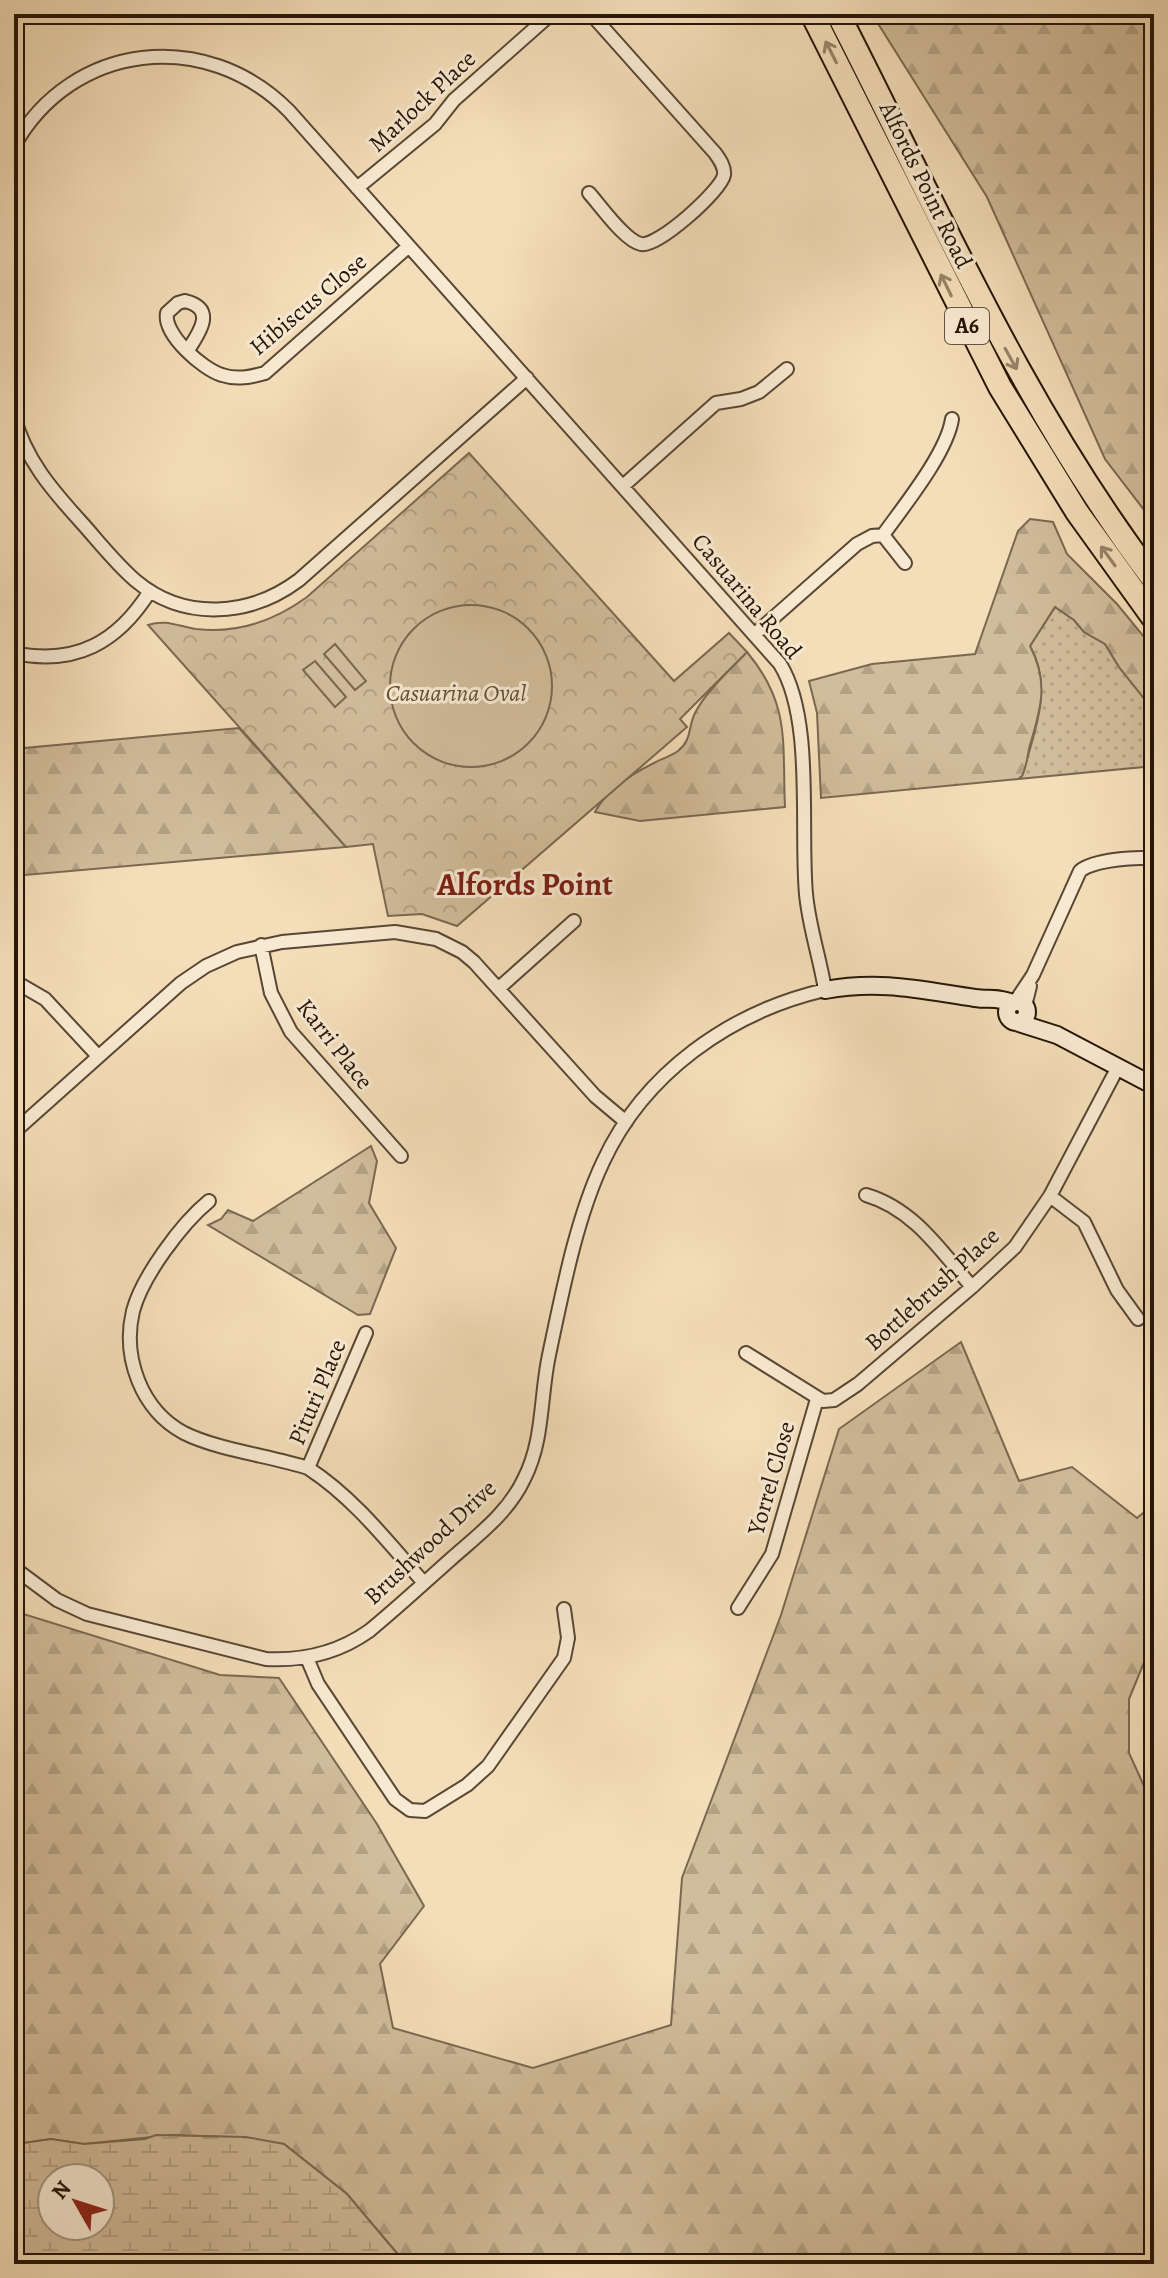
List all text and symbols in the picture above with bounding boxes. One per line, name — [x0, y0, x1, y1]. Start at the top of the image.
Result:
one-way arrow — [823, 40, 838, 64]
street label: Marlock Place — [361, 43, 483, 159]
street label: Alfords Point Road — [871, 95, 980, 274]
street label: Hibiscus Close — [243, 245, 373, 363]
one-way arrow — [938, 273, 953, 297]
road number: A6 — [945, 308, 989, 344]
one-way arrow — [1003, 347, 1019, 370]
street label: Casuarina Road — [685, 526, 809, 666]
one-way arrow — [1099, 546, 1116, 567]
park label: Casuarina Oval — [386, 677, 526, 709]
district label: Alfords Point — [436, 862, 613, 906]
street label: Karri Place — [290, 992, 380, 1096]
street label: Bottlebrush Place — [858, 1220, 1006, 1358]
street label: Pituri Place — [280, 1334, 354, 1450]
street label: Yorrel Close — [739, 1418, 802, 1539]
street label: Brushwood Drive — [357, 1472, 503, 1612]
north arrow — [36, 2162, 116, 2242]
text: N — [45, 2174, 78, 2206]

